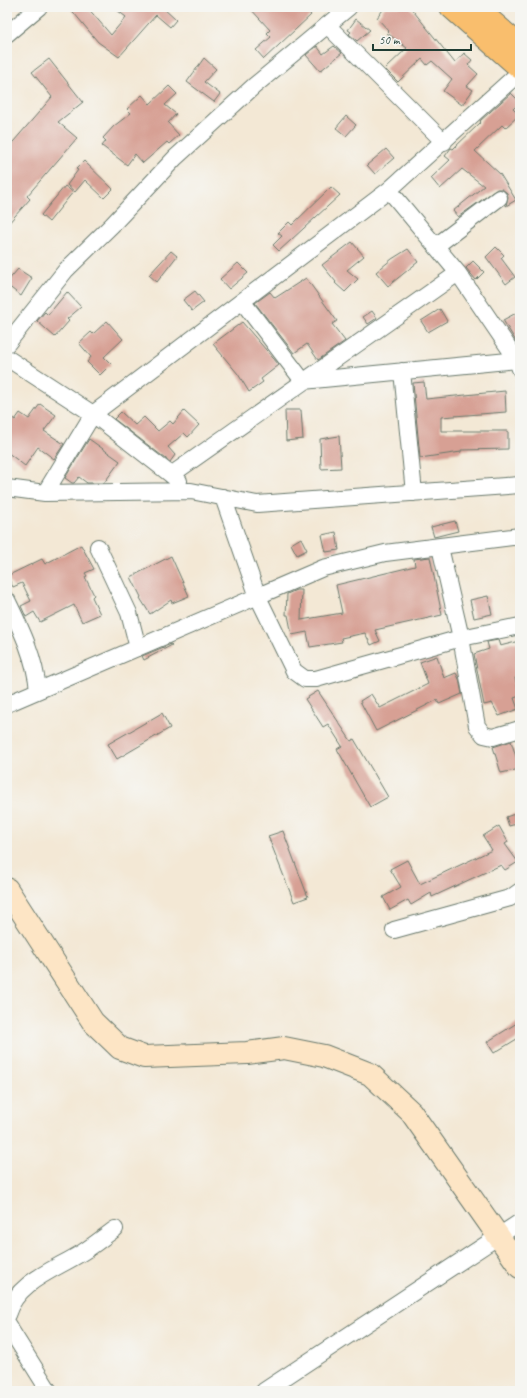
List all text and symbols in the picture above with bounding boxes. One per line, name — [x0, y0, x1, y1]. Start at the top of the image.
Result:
scale bar — [373, 26, 471, 52]
text: 50 m — [379, 32, 401, 48]

